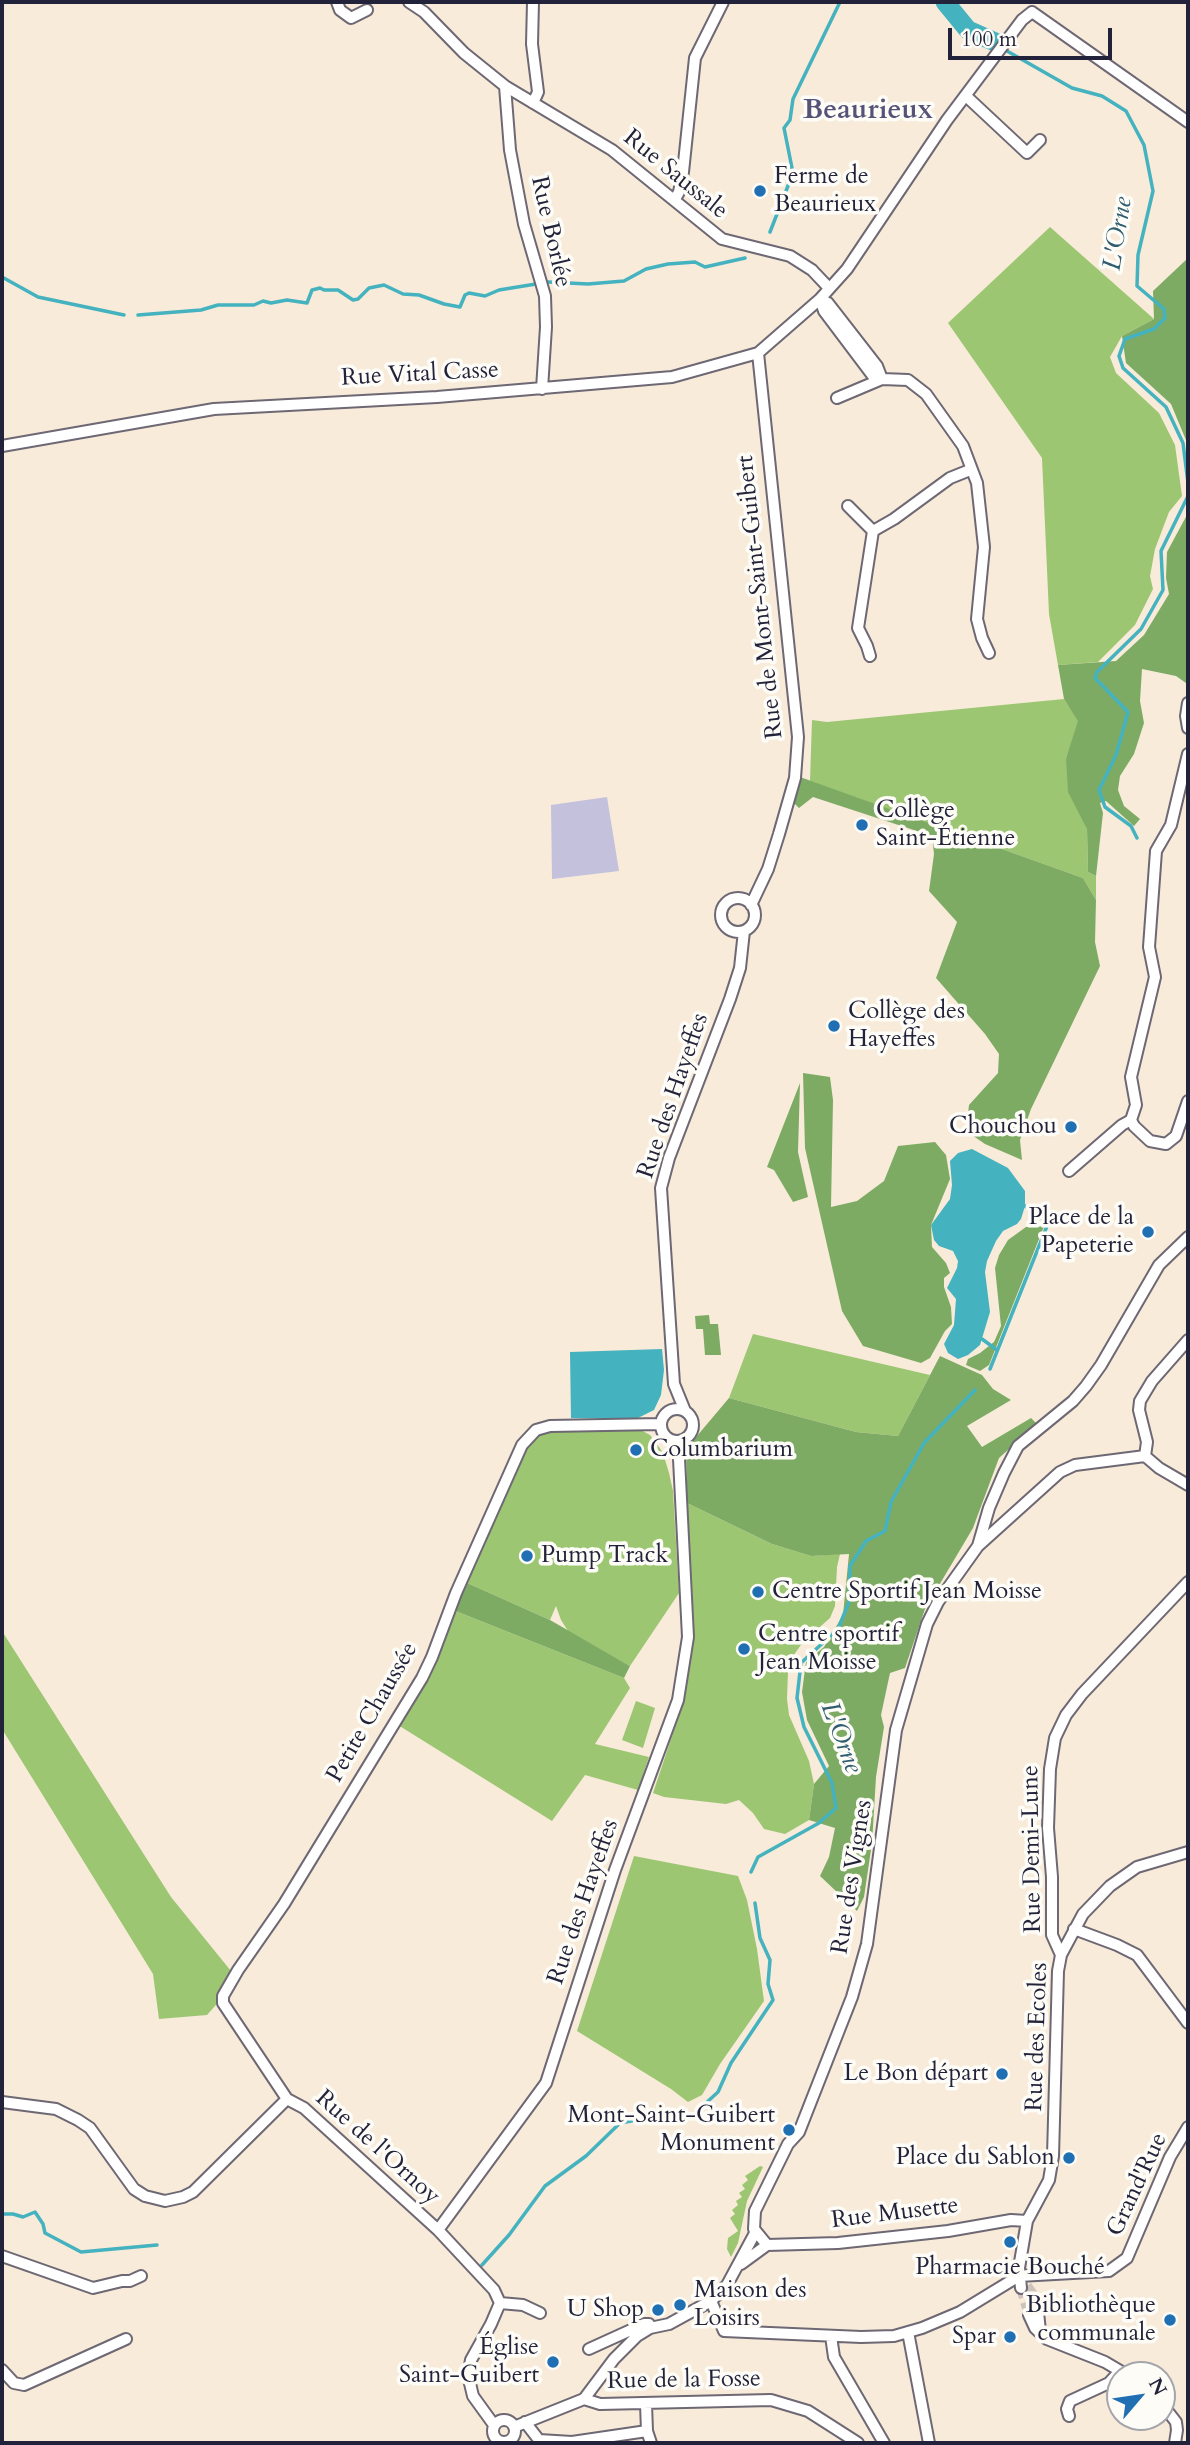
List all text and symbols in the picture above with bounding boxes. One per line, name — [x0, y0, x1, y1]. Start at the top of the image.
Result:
scale bar — [952, 14, 1116, 58]
text: 100 m — [961, 25, 1017, 54]
district label: Beaurieux — [803, 95, 933, 129]
street label: Rue Saussale — [617, 124, 733, 226]
place label: Ferme de Beaurieux — [774, 163, 876, 219]
street label: Rue Borlée — [523, 174, 577, 290]
marker: Ferme de Beaurieux — [752, 183, 768, 199]
water label: L'Orne — [1098, 195, 1140, 273]
street label: Rue Vital Casse — [340, 356, 500, 394]
street label: Rue de Mont-Saint-Guibert — [732, 454, 790, 740]
place label: Collège Saint-Étienne — [876, 797, 1015, 853]
marker: Collège Saint-Étienne — [854, 817, 870, 833]
place label: Collège des Hayeffes — [848, 998, 965, 1054]
street label: Rue des Hayeffes — [632, 1010, 716, 1182]
marker: Collège des Hayeffes — [826, 1018, 842, 1034]
place label: Chouchou — [949, 1113, 1057, 1141]
marker: Chouchou — [1063, 1119, 1079, 1135]
place label: Place de la Papeterie — [1028, 1204, 1134, 1260]
marker: Place de la Papeterie — [1140, 1224, 1156, 1240]
place label: Columbarium — [650, 1436, 793, 1464]
marker: Columbarium — [628, 1442, 644, 1458]
place label: Pump Track — [541, 1542, 668, 1570]
marker: Pump Track — [519, 1548, 535, 1564]
place label: Centre Sportif Jean Moisse — [772, 1578, 1042, 1606]
marker: Centre Sportif Jean Moisse — [750, 1584, 766, 1600]
place label: Centre sportif Jean Moisse — [758, 1621, 899, 1677]
street label: Petite Chaussée — [321, 1638, 425, 1788]
marker: Centre sportif Jean Moisse — [736, 1641, 752, 1657]
water label: L'Orne — [812, 1698, 868, 1778]
street label: Rue Demi-Lune — [1017, 1765, 1049, 1933]
street label: Rue des Vignes — [827, 1798, 879, 1956]
street label: Rue des Hayeffes — [542, 1816, 626, 1988]
street label: Rue des Ecoles — [1021, 1962, 1055, 2112]
place label: Le Bon départ — [844, 2060, 988, 2088]
marker: Le Bon départ — [994, 2066, 1010, 2082]
street label: Rue de l'Ornoy — [309, 2085, 445, 2211]
place label: Mont-Saint-Guibert Monument — [567, 2102, 775, 2158]
marker: Mont-Saint-Guibert Monument — [781, 2122, 797, 2138]
street label: Grand'Rue — [1102, 2129, 1174, 2241]
place label: Place du Sablon — [896, 2144, 1055, 2172]
marker: Place du Sablon — [1061, 2150, 1077, 2166]
street label: Rue Musette — [830, 2192, 960, 2236]
marker: Pharmacie Bouché — [1002, 2234, 1018, 2250]
place label: Pharmacie Bouché — [915, 2254, 1105, 2282]
place label: Maison des Loisirs — [694, 2277, 807, 2333]
place label: Bibliothèque communale — [1026, 2292, 1156, 2348]
place label: U Shop — [567, 2296, 644, 2324]
marker: Maison des Loisirs — [672, 2297, 688, 2313]
marker: U Shop — [650, 2302, 666, 2318]
marker: Bibliothèque communale — [1162, 2312, 1178, 2328]
place label: Spar — [952, 2323, 996, 2351]
marker: Spar — [1002, 2329, 1018, 2345]
place label: Église Saint-Guibert — [399, 2334, 539, 2390]
marker: Église Saint-Guibert — [545, 2354, 561, 2370]
north arrow — [1106, 2361, 1176, 2431]
street label: Rue de la Fosse — [607, 2365, 761, 2397]
text: N — [1142, 2373, 1173, 2400]

